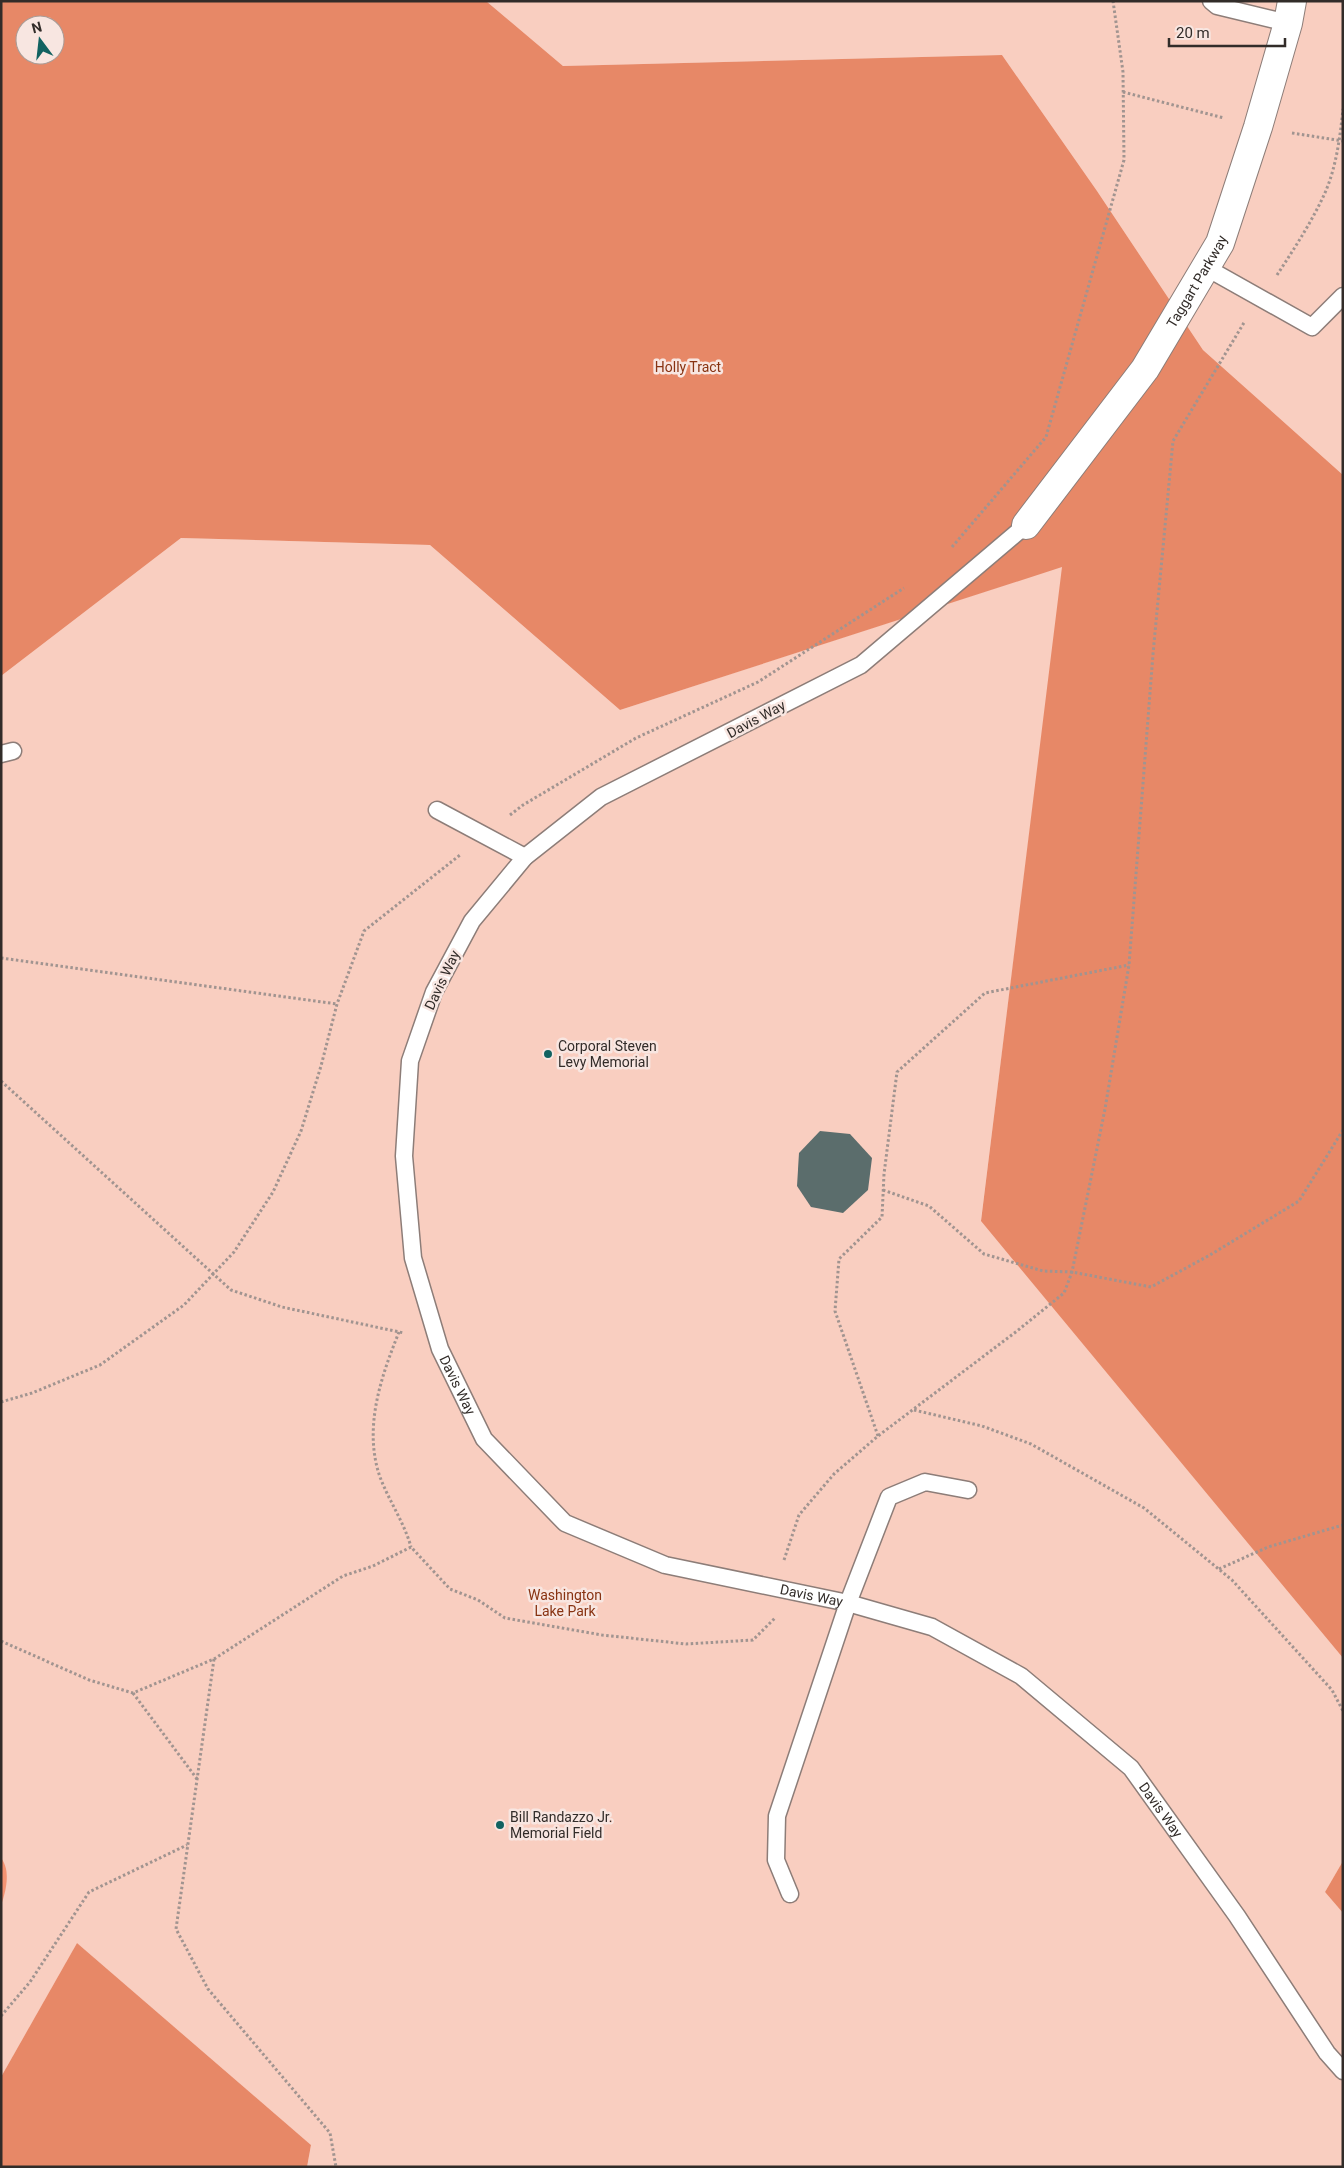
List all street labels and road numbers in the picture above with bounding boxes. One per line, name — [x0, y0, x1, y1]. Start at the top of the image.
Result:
street label: Taggart Parkway — [1163, 233, 1230, 331]
street label: Davis Way — [724, 697, 788, 741]
street label: Davis Way — [421, 947, 463, 1012]
street label: Davis Way — [436, 1353, 479, 1418]
street label: Davis Way — [779, 1581, 845, 1610]
street label: Davis Way — [1136, 1779, 1186, 1841]

